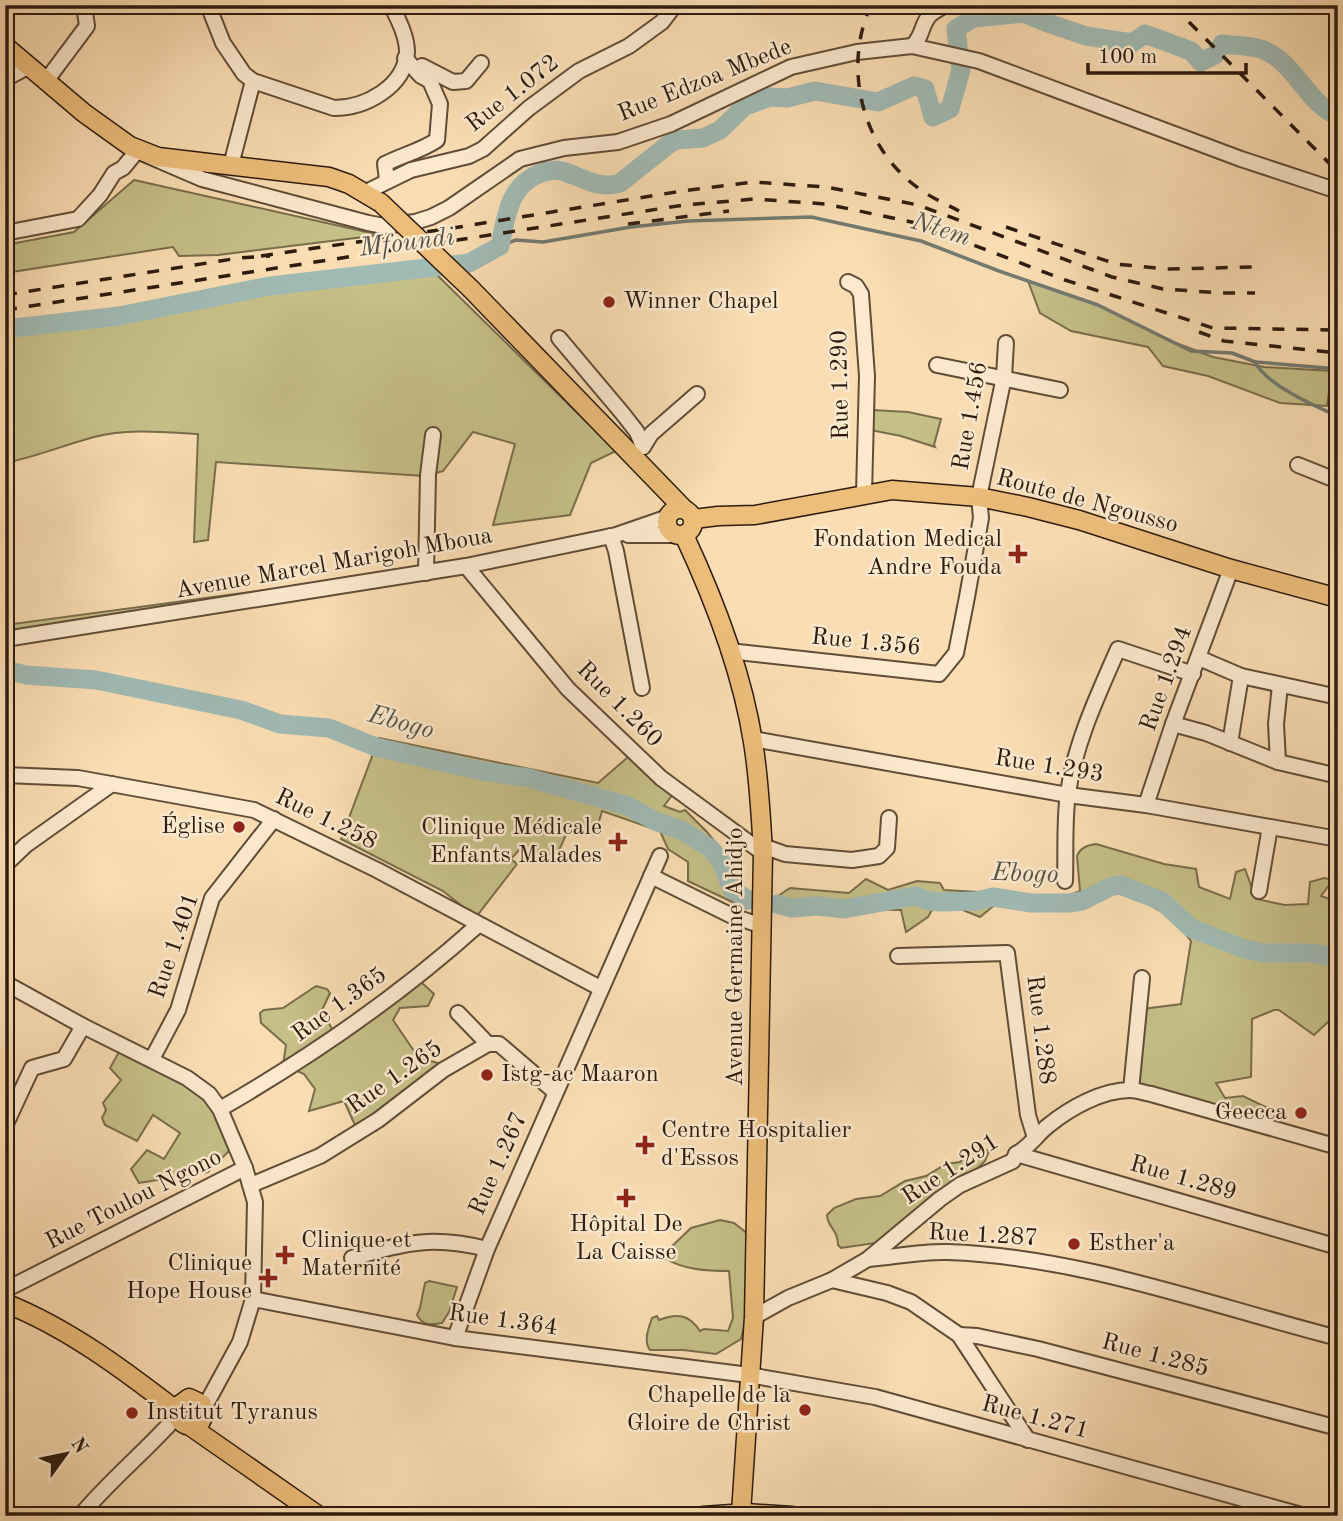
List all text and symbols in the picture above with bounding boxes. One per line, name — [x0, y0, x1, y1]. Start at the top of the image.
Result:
scale bar — [1088, 32, 1245, 76]
street label: Rue Edzoa Mbede — [615, 35, 795, 127]
text: 100 m — [1098, 47, 1157, 68]
street label: Rue 1.072 — [462, 51, 564, 137]
water label: Ntem — [907, 208, 974, 251]
water label: Mfoundi — [357, 224, 456, 262]
place label: Winner Chapel — [623, 290, 779, 314]
marker: Winner Chapel — [601, 294, 617, 310]
street label: Rue 1.290 — [828, 330, 854, 440]
street label: Rue 1.456 — [950, 360, 992, 472]
street label: Route de Ngousso — [993, 466, 1181, 538]
street label: Avenue Marcel Marigoh Mboua — [174, 524, 494, 604]
place label: Fondation Medical Andre Fouda — [813, 528, 1002, 580]
marker: Fondation Medical Andre Fouda — [1008, 544, 1028, 564]
street label: Rue 1.294 — [1137, 623, 1197, 735]
street label: Rue 1.356 — [810, 625, 922, 661]
street label: Rue 1.260 — [572, 658, 666, 752]
water label: Ebogo — [364, 701, 437, 744]
street label: Rue 1.293 — [993, 747, 1105, 787]
street label: Rue 1.258 — [271, 785, 381, 855]
place label: Église — [161, 811, 225, 839]
place label: Clinique Médicale Enfants Malades — [421, 816, 602, 868]
marker: Église — [231, 819, 247, 835]
street label: Avenue Germaine Ahidjo — [724, 827, 748, 1087]
marker: Clinique Médicale Enfants Malades — [608, 832, 628, 852]
water label: Ebogo — [990, 860, 1059, 888]
street label: Rue 1.401 — [146, 890, 204, 1002]
street label: Rue 1.365 — [288, 963, 392, 1047]
street label: Rue 1.288 — [1021, 974, 1059, 1086]
street label: Rue 1.265 — [343, 1037, 447, 1119]
place label: Istg-ac Maaron — [501, 1063, 659, 1087]
marker: Istg-ac Maaron — [479, 1067, 495, 1083]
place label: Geecca — [1215, 1101, 1287, 1125]
marker: Geecca — [1293, 1105, 1309, 1121]
street label: Rue 1.267 — [466, 1109, 532, 1219]
place label: Centre Hospitalier d'Essos — [661, 1119, 851, 1171]
street label: Rue 1.291 — [898, 1130, 1004, 1210]
marker: Centre Hospitalier d'Essos — [635, 1135, 655, 1155]
street label: Rue Toulou Ngono — [42, 1145, 226, 1255]
street label: Rue 1.289 — [1127, 1152, 1239, 1206]
marker: Hôpital De La Caisse — [616, 1188, 636, 1208]
place label: Hôpital De La Caisse — [570, 1213, 682, 1265]
street label: Rue 1.287 — [927, 1221, 1039, 1251]
place label: Clinique et Maternité — [301, 1229, 412, 1281]
place label: Esther'a — [1088, 1232, 1175, 1256]
marker: Esther'a — [1066, 1236, 1082, 1252]
marker: Clinique et Maternité — [275, 1245, 295, 1265]
place label: Clinique Hope House — [126, 1252, 252, 1304]
marker: Clinique Hope House — [258, 1268, 278, 1288]
street label: Rue 1.364 — [447, 1301, 559, 1341]
street label: Rue 1.285 — [1099, 1330, 1211, 1382]
place label: Chapelle de la Gloire de Christ — [627, 1384, 791, 1436]
street label: Rue 1.271 — [979, 1392, 1091, 1444]
place label: Institut Tyranus — [146, 1401, 318, 1425]
marker: Chapelle de la Gloire de Christ — [797, 1402, 813, 1418]
marker: Institut Tyranus — [124, 1405, 140, 1421]
north arrow — [32, 1420, 102, 1490]
text: N — [66, 1435, 90, 1458]

